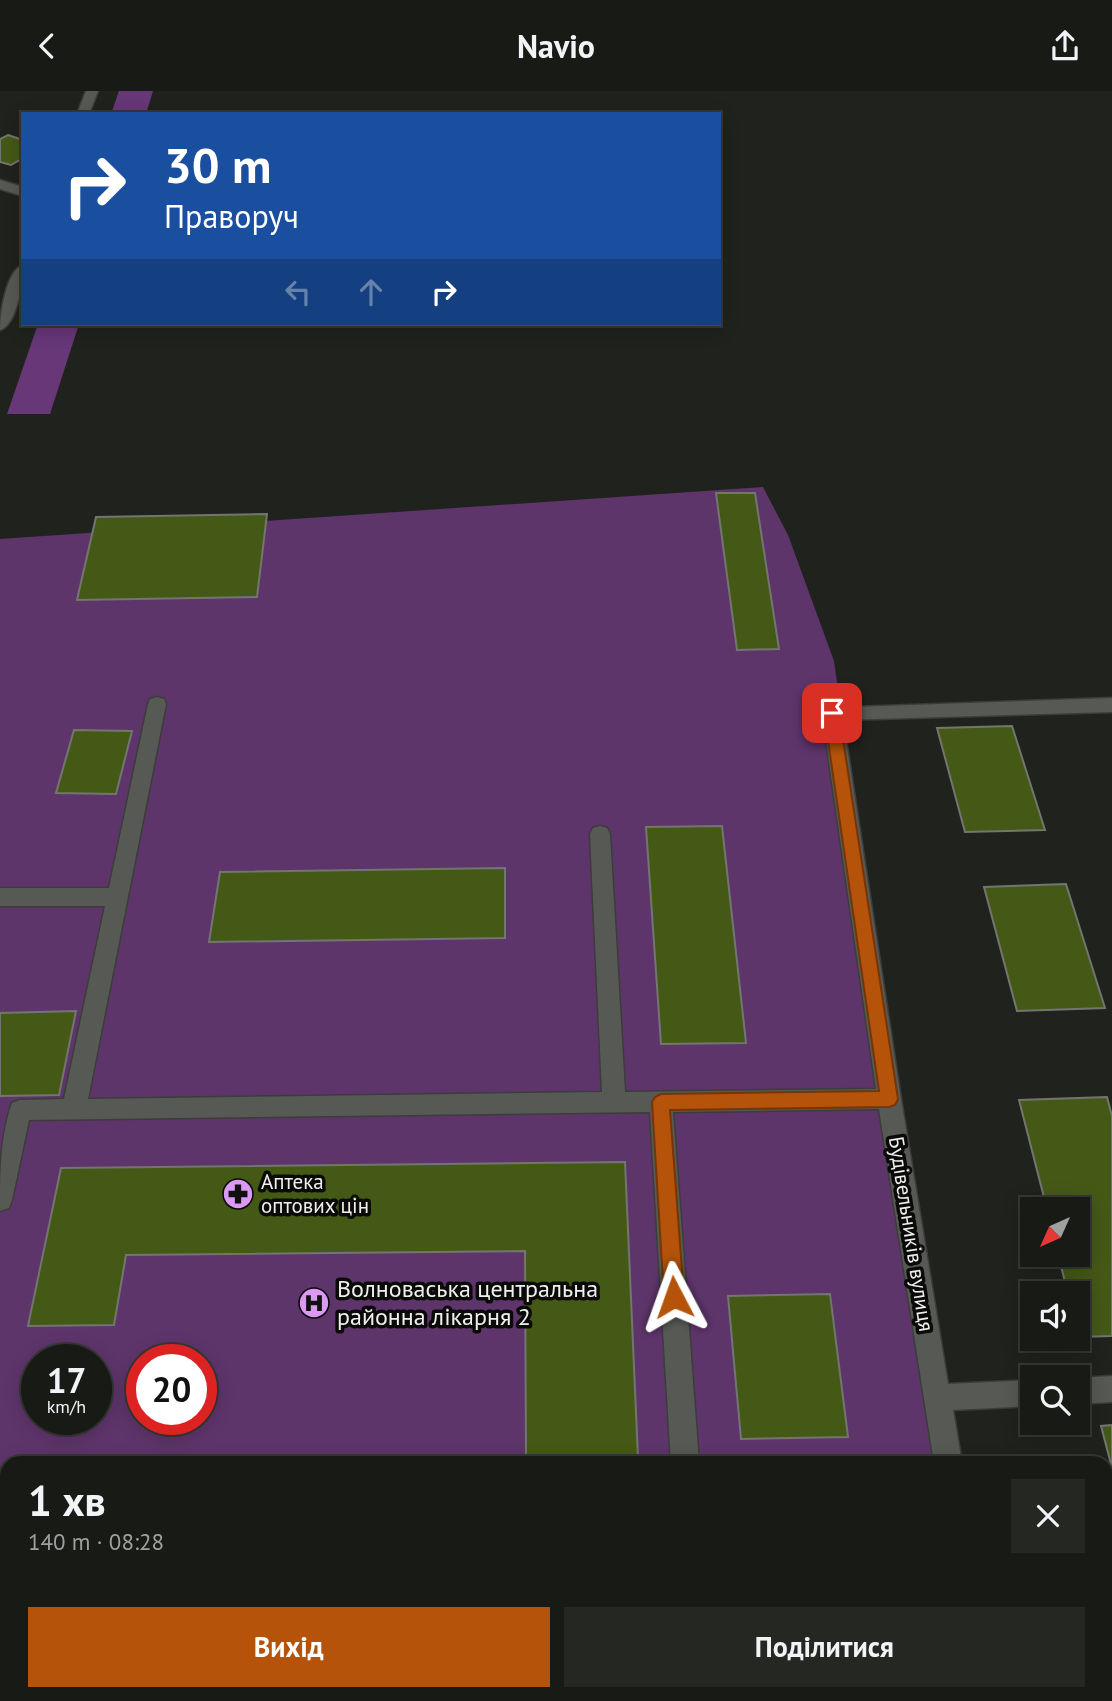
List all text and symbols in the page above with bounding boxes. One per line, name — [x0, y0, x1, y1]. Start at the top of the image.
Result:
text: Navio — [517, 25, 595, 67]
icon: back — [28, 27, 66, 65]
icon: share — [1046, 27, 1084, 65]
text: 30 m — [164, 133, 271, 197]
icon: right — [49, 140, 140, 231]
text: Праворуч — [164, 195, 299, 237]
icon: left — [279, 273, 317, 311]
icon: ahead — [352, 273, 390, 311]
icon: right — [425, 273, 463, 311]
pin — [802, 683, 862, 743]
icon: arrive — [813, 694, 851, 732]
street label: Будівельників вулиця — [883, 1134, 940, 1333]
place label: Аптека оптових цін — [261, 1168, 369, 1219]
pharmacy icon: Аптека оптових цін — [221, 1177, 255, 1211]
north arrow — [1020, 1197, 1090, 1267]
map controls — [1020, 1197, 1090, 1435]
position arrow — [637, 1260, 711, 1334]
place label: Волноваська центральна районна лікарня 2 — [337, 1273, 598, 1332]
button: sound — [1020, 1281, 1090, 1351]
hospital icon: Волноваська центральна районна лікарня 2 — [297, 1286, 331, 1320]
speed limit sign: 20 — [126, 1344, 217, 1435]
text: 17 — [47, 1357, 86, 1403]
button: search — [1020, 1365, 1090, 1435]
text: km/h — [47, 1395, 86, 1418]
text: 1 хв — [28, 1473, 106, 1528]
button: close — [1011, 1479, 1085, 1553]
text: 140 m · 08:28 — [28, 1527, 164, 1556]
button: Вихід — [28, 1607, 550, 1687]
button: Поділитися — [564, 1607, 1085, 1687]

